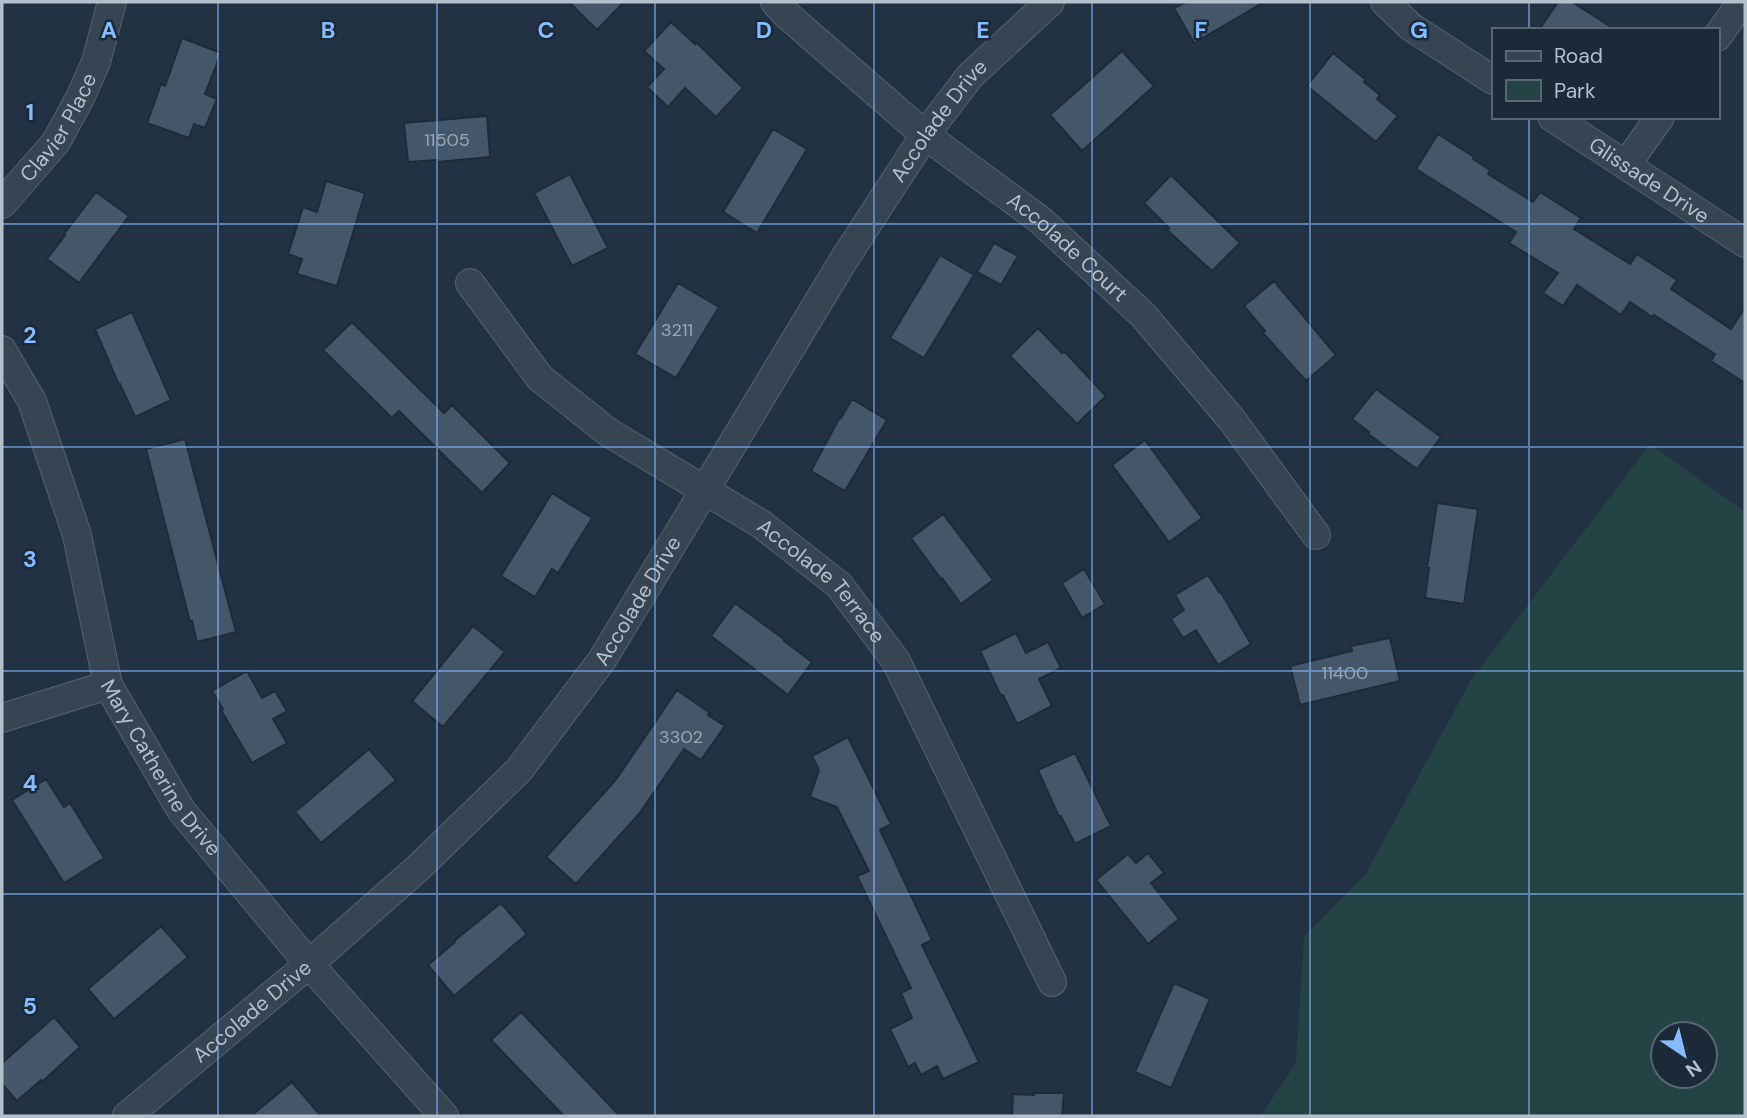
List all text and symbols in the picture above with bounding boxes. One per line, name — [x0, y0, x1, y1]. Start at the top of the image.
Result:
text: A — [101, 15, 117, 45]
text: B — [321, 15, 335, 45]
text: C — [538, 15, 554, 45]
text: D — [756, 15, 772, 45]
text: E — [976, 15, 990, 45]
text: F — [1195, 15, 1208, 45]
text: G — [1410, 15, 1428, 45]
legend — [1492, 28, 1719, 119]
text: Road — [1554, 42, 1603, 70]
street label: Accolade Drive — [884, 53, 993, 188]
street label: Clavier Place — [14, 69, 103, 188]
text: Park — [1554, 77, 1596, 105]
text: 1 — [26, 97, 34, 127]
house number: 11505 — [424, 128, 470, 152]
street label: Glissade Drive — [1583, 131, 1715, 230]
street label: Accolade Court — [1001, 186, 1134, 308]
house number: 3211 — [661, 318, 693, 342]
text: 2 — [23, 320, 37, 350]
street label: Accolade Terrace — [751, 512, 892, 649]
street label: Accolade Drive — [588, 531, 688, 671]
text: 3 — [23, 544, 37, 574]
house number: 11400 — [1322, 661, 1368, 685]
street label: Mary Catherine Drive — [94, 674, 228, 862]
house number: 3302 — [659, 725, 703, 749]
text: 4 — [23, 768, 38, 798]
street label: Accolade Drive — [187, 954, 317, 1069]
text: 5 — [23, 991, 37, 1021]
north arrow — [1649, 1020, 1719, 1090]
text: N — [1681, 1054, 1706, 1083]

